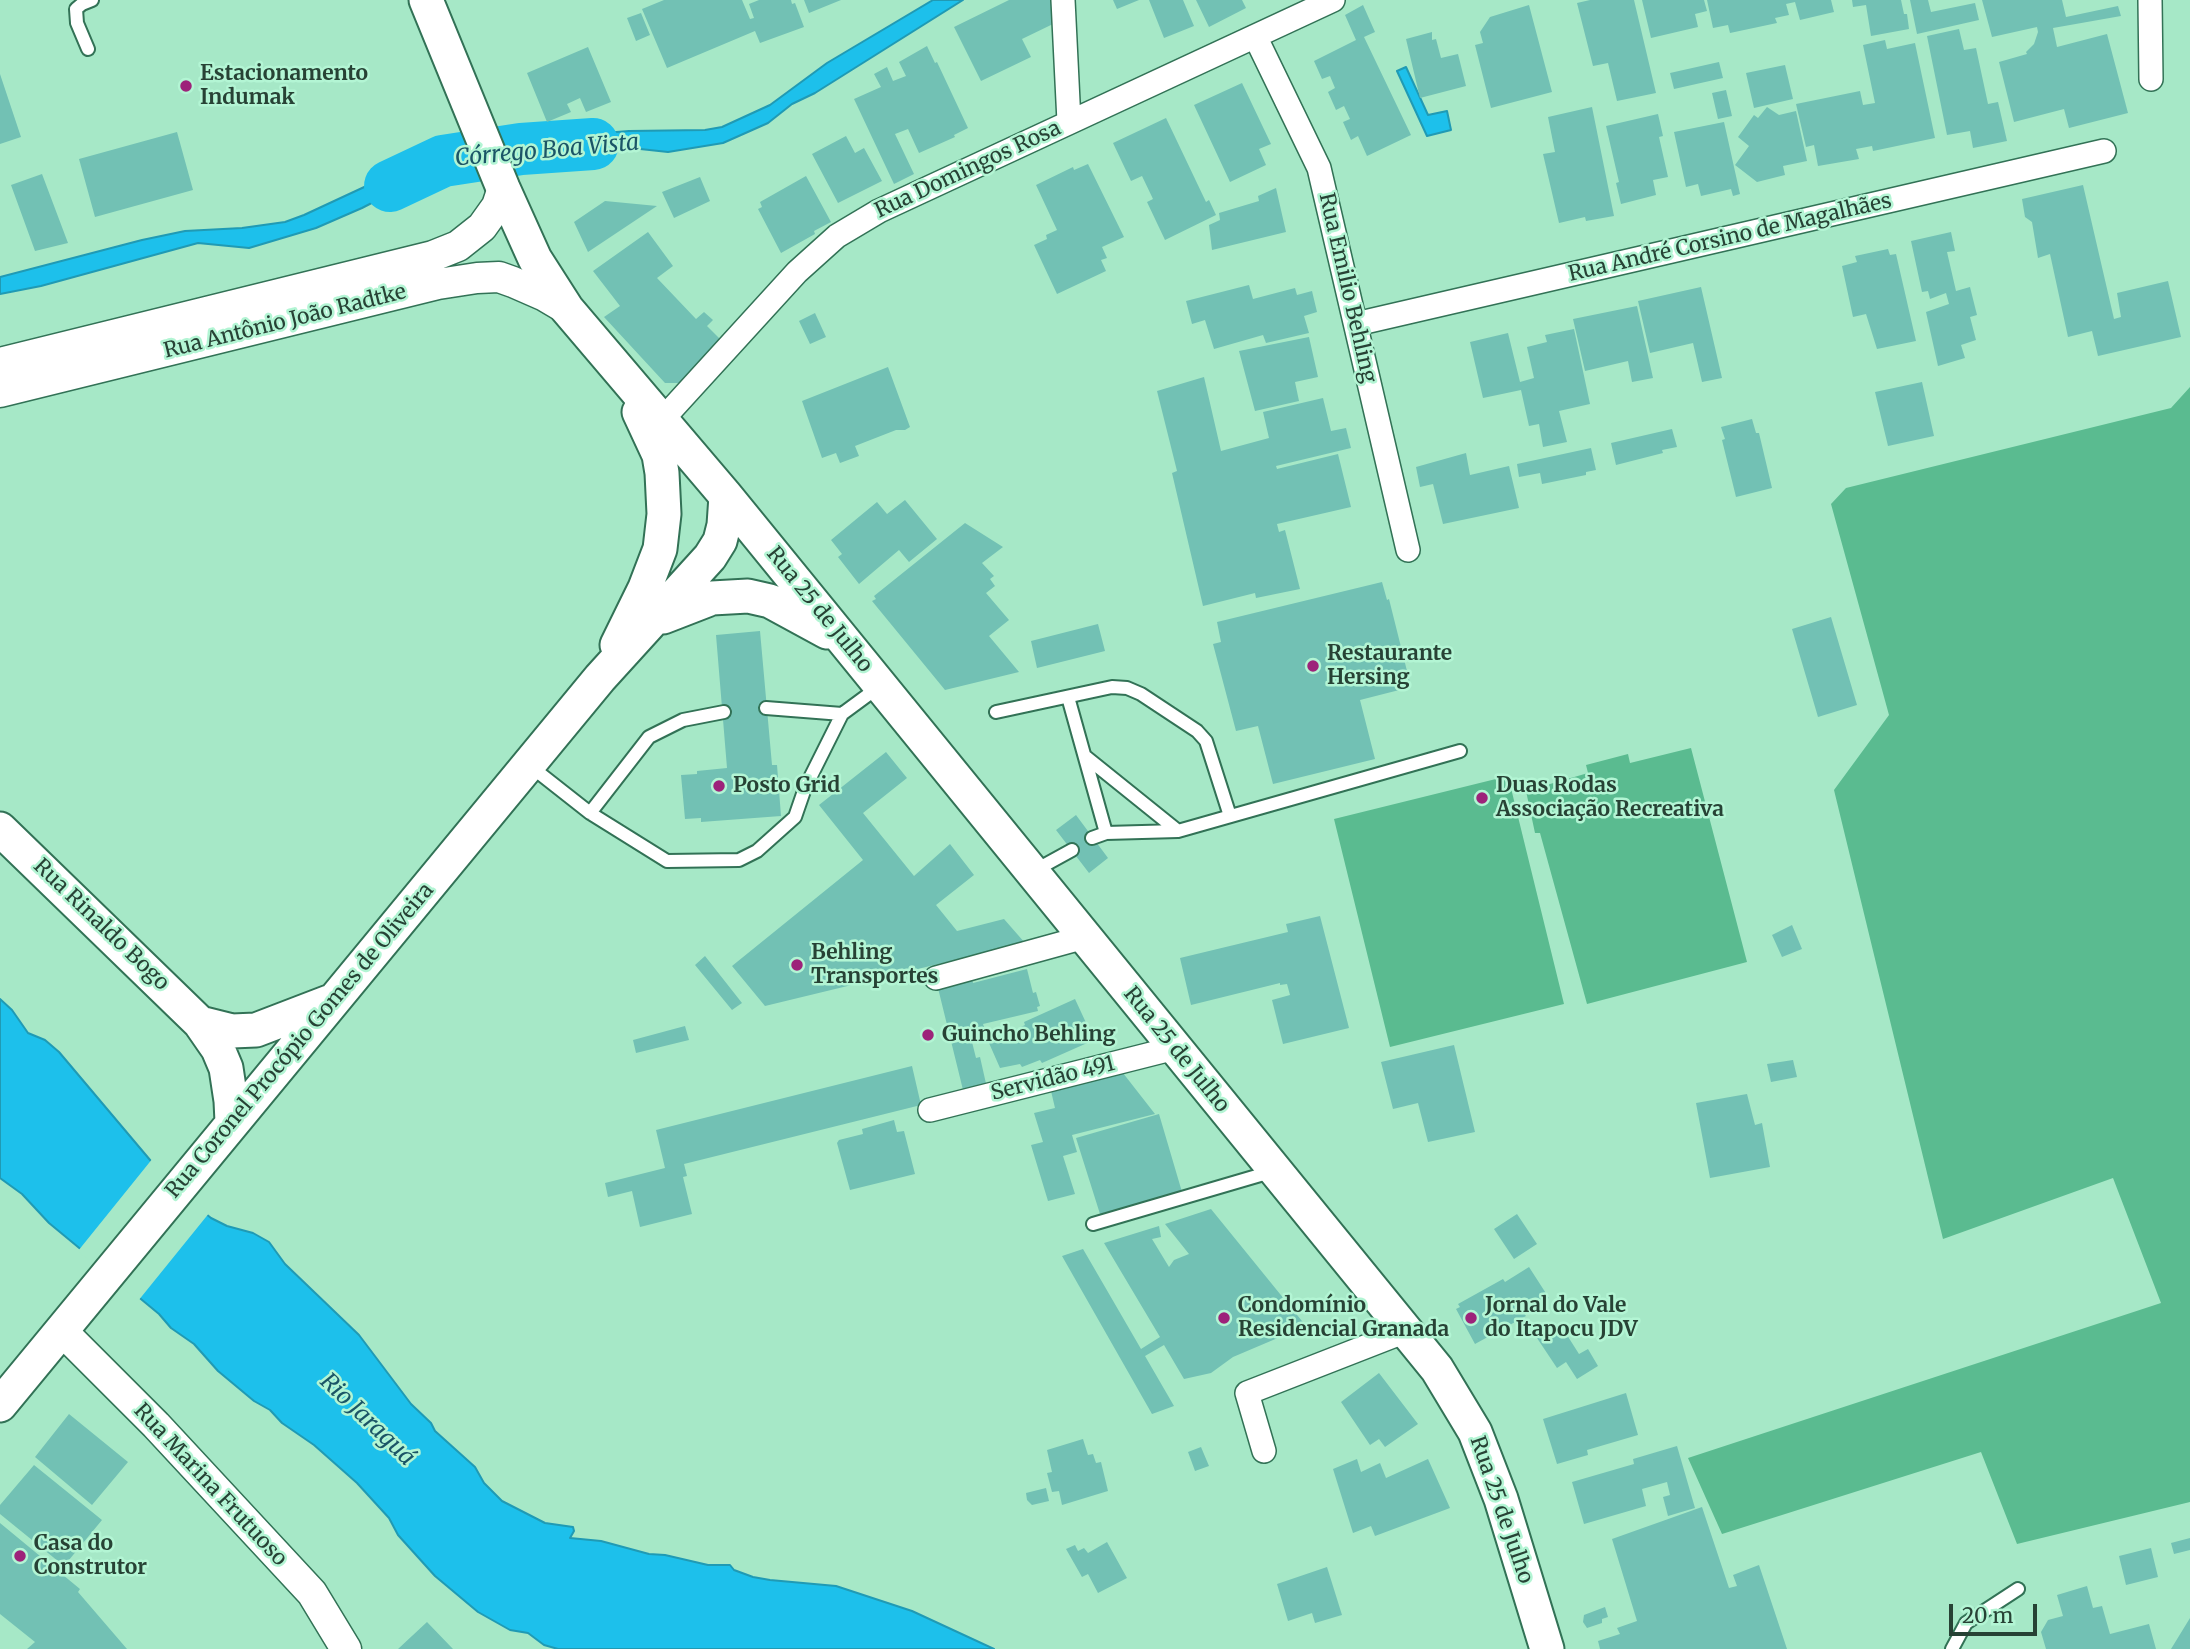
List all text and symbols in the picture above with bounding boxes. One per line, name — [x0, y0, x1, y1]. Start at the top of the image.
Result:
place label: Estacionamento Indumak — [200, 61, 368, 111]
marker: Estacionamento Indumak — [178, 78, 194, 94]
street label: Rua Domingos Rosa — [871, 116, 1065, 224]
water label: Córrego Boa Vista — [454, 129, 640, 173]
street label: Rua André Corsino de Magalhães — [1566, 189, 1894, 287]
street label: Rua Emilio Behling — [1313, 191, 1381, 385]
street label: Rua Antônio João Radtke — [161, 280, 409, 364]
street label: Rua 25 de Julho — [761, 542, 877, 678]
place label: Restaurante Hersing — [1327, 641, 1452, 691]
marker: Restaurante Hersing — [1305, 658, 1321, 674]
place label: Posto Grid — [733, 773, 840, 799]
place label: Duas Rodas Associação Recreativa — [1496, 773, 1724, 823]
marker: Posto Grid — [711, 778, 727, 794]
marker: Duas Rodas Associação Recreativa — [1474, 790, 1490, 806]
street label: Rua Rinaldo Bogo — [28, 854, 174, 996]
street label: Rua Coronel Procópio Gomes de Oliveira — [161, 878, 439, 1204]
place label: Behling Transportes — [811, 940, 938, 990]
marker: Behling Transportes — [789, 957, 805, 973]
street label: Rua 25 de Julho — [1118, 982, 1234, 1118]
place label: Guincho Behling — [942, 1022, 1116, 1048]
marker: Guincho Behling — [920, 1027, 936, 1043]
street label: Servidão 491 — [988, 1051, 1118, 1107]
place label: Condomínio Residencial Granada — [1238, 1293, 1449, 1343]
place label: Jornal do Vale do Itapocu JDV — [1485, 1293, 1638, 1343]
marker: Condomínio Residencial Granada — [1216, 1310, 1232, 1326]
marker: Jornal do Vale do Itapocu JDV — [1463, 1310, 1479, 1326]
water label: Rio Jaraguá — [314, 1368, 420, 1472]
street label: Rua Marina Frutuoso — [128, 1399, 292, 1571]
street label: Rua 25 de Julho — [1464, 1433, 1538, 1587]
place label: Casa do Construtor — [34, 1531, 147, 1581]
marker: Casa do Construtor — [12, 1548, 28, 1564]
scale bar — [1952, 1590, 2039, 1634]
text: 20 m — [1962, 1602, 2013, 1629]

